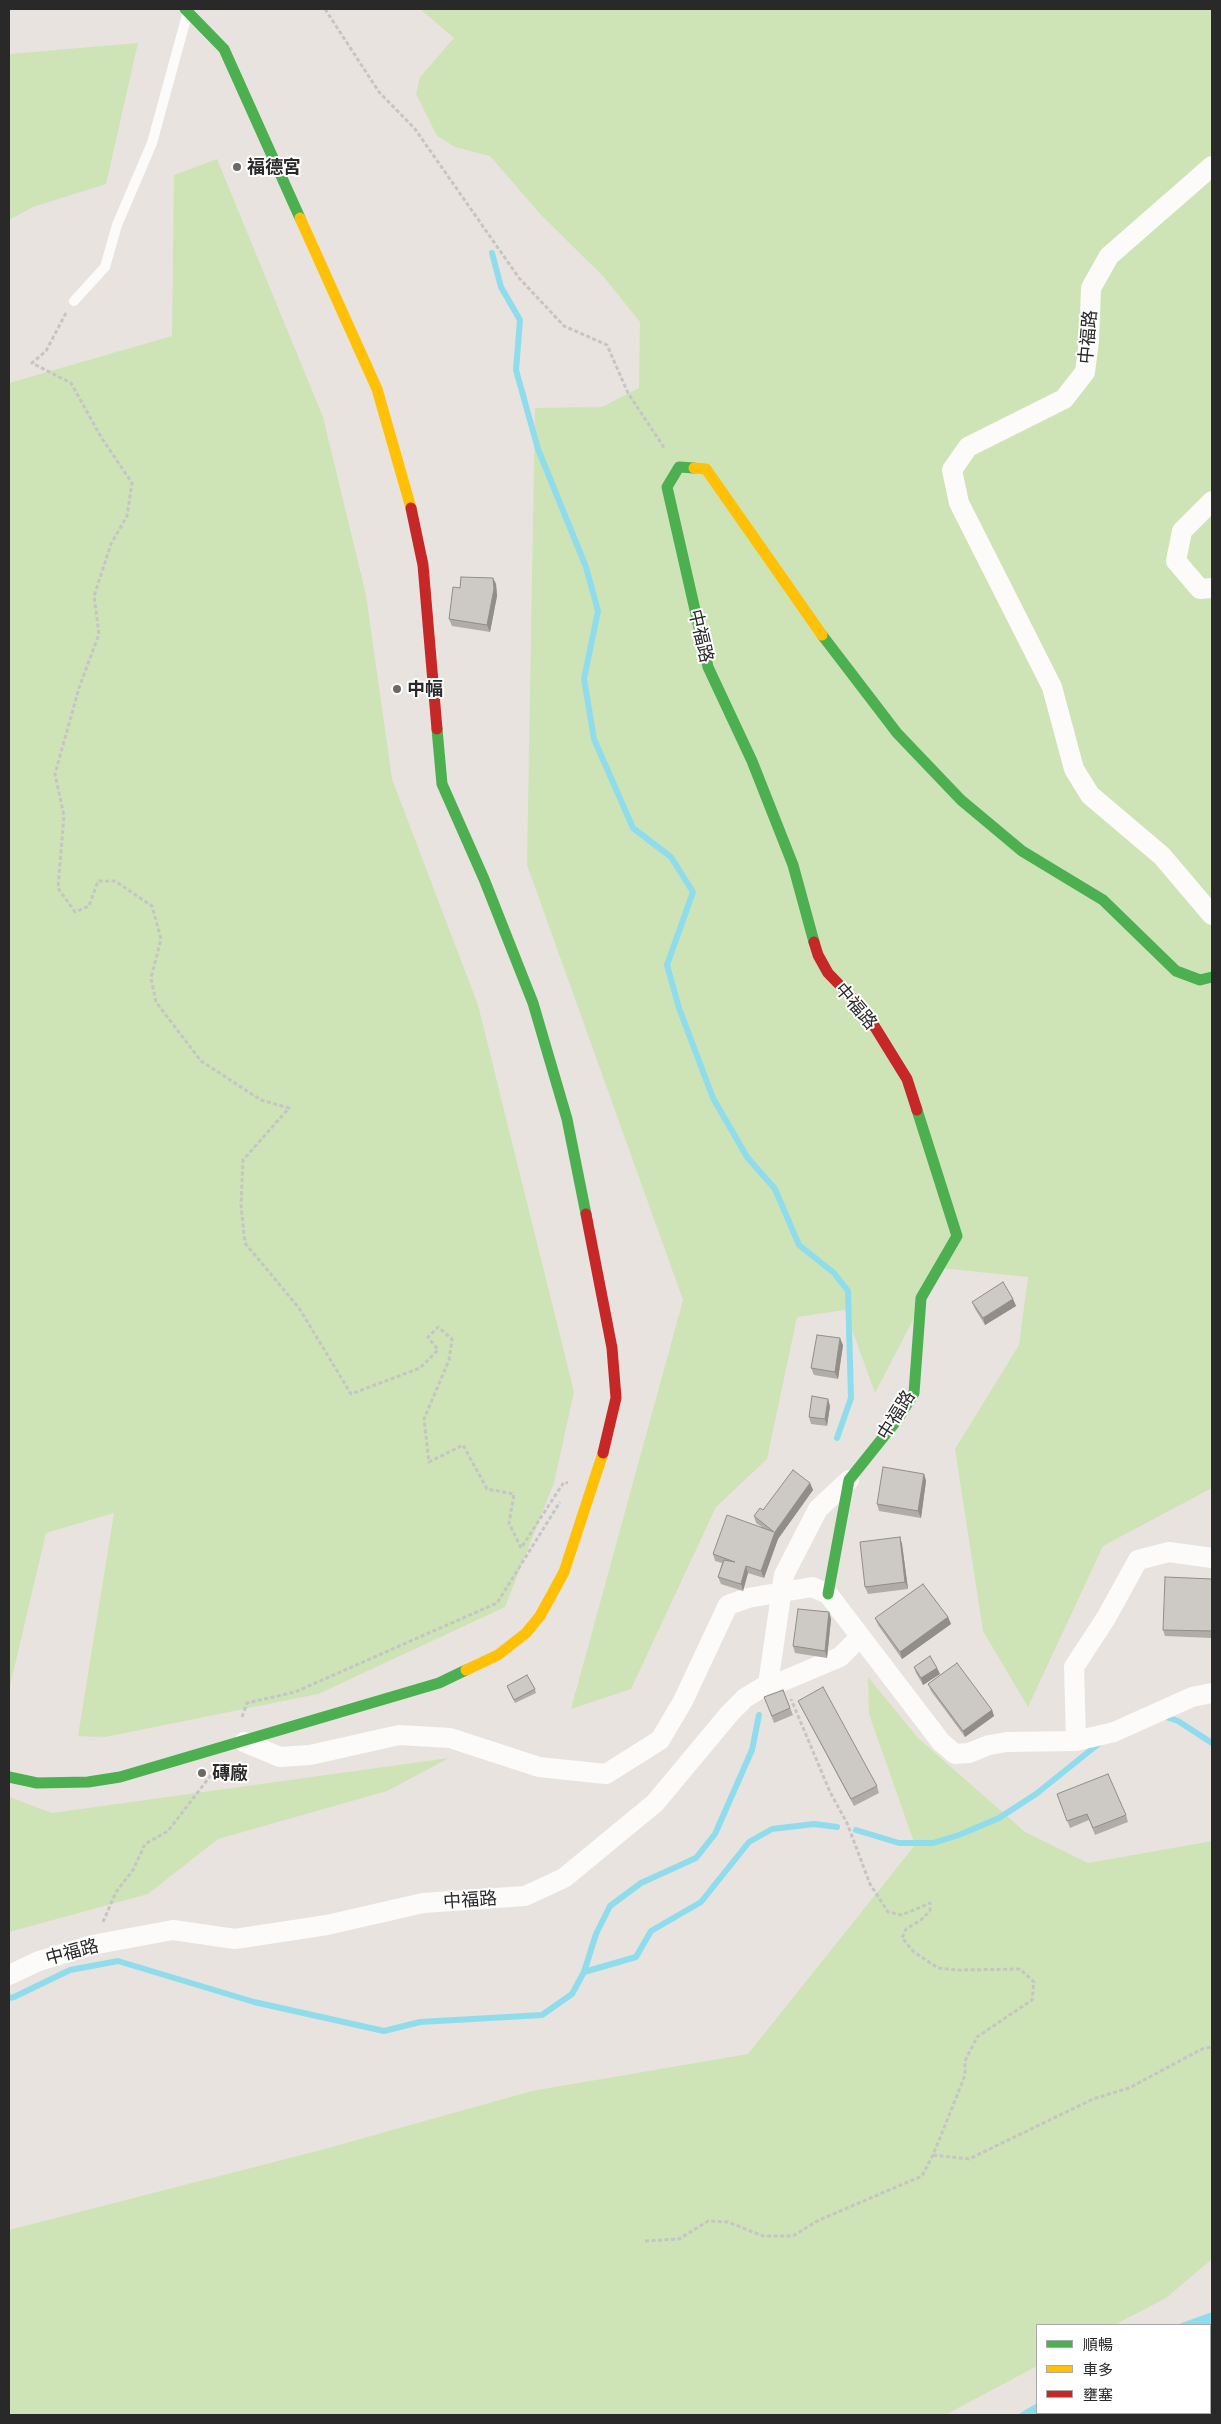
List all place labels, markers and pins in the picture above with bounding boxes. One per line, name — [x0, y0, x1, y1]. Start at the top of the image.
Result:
place label: 福德宮 — [247, 156, 301, 178]
marker: 福德宮 — [231, 161, 243, 173]
place label: 中幅 — [407, 678, 443, 700]
marker: 中幅 — [391, 683, 403, 695]
place label: 磚廠 — [212, 1762, 248, 1784]
marker: 磚廠 — [196, 1767, 208, 1779]

